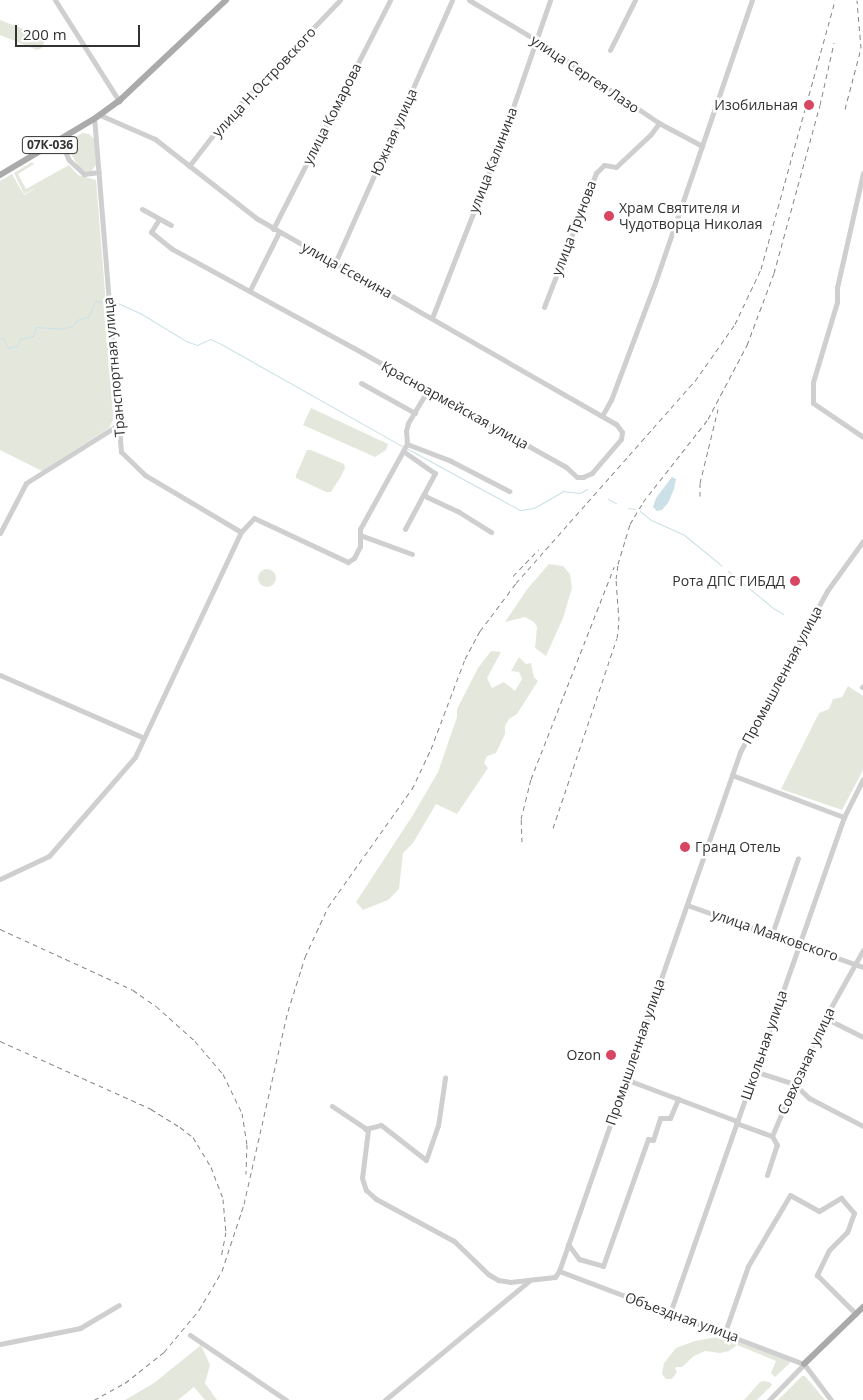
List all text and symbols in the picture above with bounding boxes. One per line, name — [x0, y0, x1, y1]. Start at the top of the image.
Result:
scale bar — [18, 15, 142, 47]
text: 200 m — [23, 24, 67, 44]
street label: улица Н.Островского — [209, 24, 319, 140]
street label: улица Сергея Лазо — [527, 31, 643, 117]
street label: улица Комарова — [299, 60, 365, 168]
street label: Южная улица — [367, 86, 421, 178]
place label: Изобильная — [714, 97, 798, 113]
marker: Изобильная — [802, 98, 816, 112]
street label: улица Калинина — [465, 105, 521, 215]
road number: 07К-036 — [21, 136, 79, 154]
street label: улица Трунова — [548, 178, 600, 278]
place label: Храм Святителя и Чудотворца Николая — [619, 200, 762, 232]
marker: Храм Святителя и Чудотворца Николая — [603, 210, 615, 222]
street label: улица Есенина — [299, 238, 395, 302]
street label: Транспортная улица — [100, 296, 128, 438]
street label: Красноармейская улица — [378, 357, 532, 453]
place label: Рота ДПС ГИБДД — [672, 573, 785, 589]
marker: Рота ДПС ГИБДД — [789, 575, 801, 587]
street label: Промышленная улица — [738, 603, 826, 747]
place label: Гранд Отель — [695, 839, 781, 855]
marker: Гранд Отель — [679, 841, 691, 853]
street label: улица Маяковского — [710, 905, 840, 965]
street label: Промышленная улица — [602, 977, 668, 1127]
street label: Школьная улица — [737, 988, 791, 1102]
street label: Совхозная улица — [774, 1005, 838, 1117]
place label: Ozon — [567, 1047, 601, 1063]
marker: Ozon — [605, 1049, 617, 1061]
street label: Объездная улица — [623, 1289, 741, 1345]

